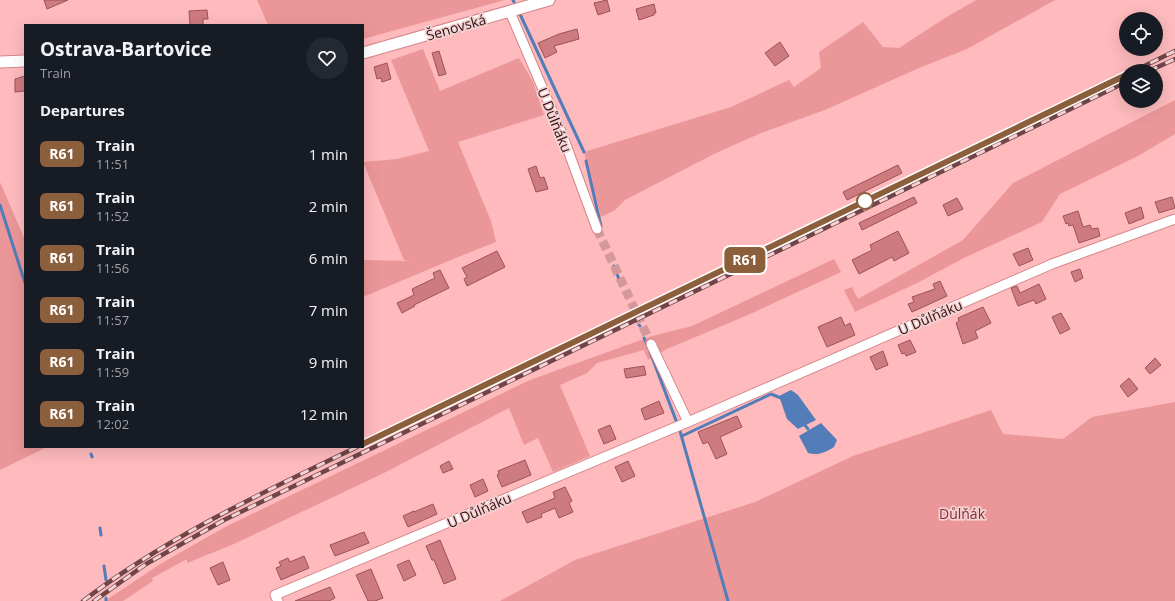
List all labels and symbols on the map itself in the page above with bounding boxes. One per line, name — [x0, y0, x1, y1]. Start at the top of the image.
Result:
street label: Šenovská — [424, 9, 488, 45]
street label: U Důlňáku — [533, 85, 577, 155]
unlabelled marker — [856, 192, 874, 210]
line badge: R61 — [722, 247, 768, 273]
street label: U Důlňáku — [895, 295, 965, 339]
street label: U Důlňáku — [444, 488, 514, 532]
park label: Důlňák — [939, 504, 986, 523]

